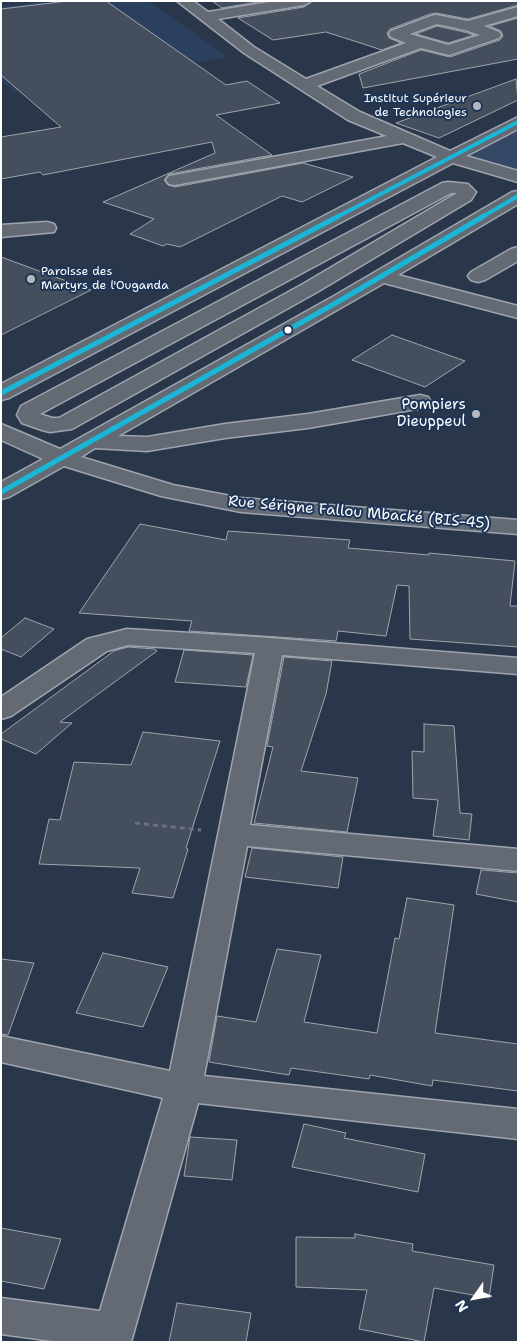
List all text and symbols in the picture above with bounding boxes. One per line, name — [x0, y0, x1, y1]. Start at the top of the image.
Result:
place label: Institut Supérieur de Technologies — [364, 92, 467, 120]
marker: Institut Supérieur de Technologies — [471, 100, 483, 112]
place label: Paroisse des Martyrs de l'Ouganda — [41, 265, 169, 293]
marker: Paroisse des Martyrs de l'Ouganda — [25, 273, 37, 285]
unlabelled marker — [283, 325, 293, 335]
place label: Pompiers Dieuppeul — [397, 396, 466, 431]
marker: Pompiers Dieuppeul — [470, 408, 482, 420]
street label: Rue Sérigne Fallou Mbacké (BIS-45) — [227, 493, 491, 533]
north arrow — [449, 1273, 499, 1323]
text: N — [451, 1297, 472, 1316]

